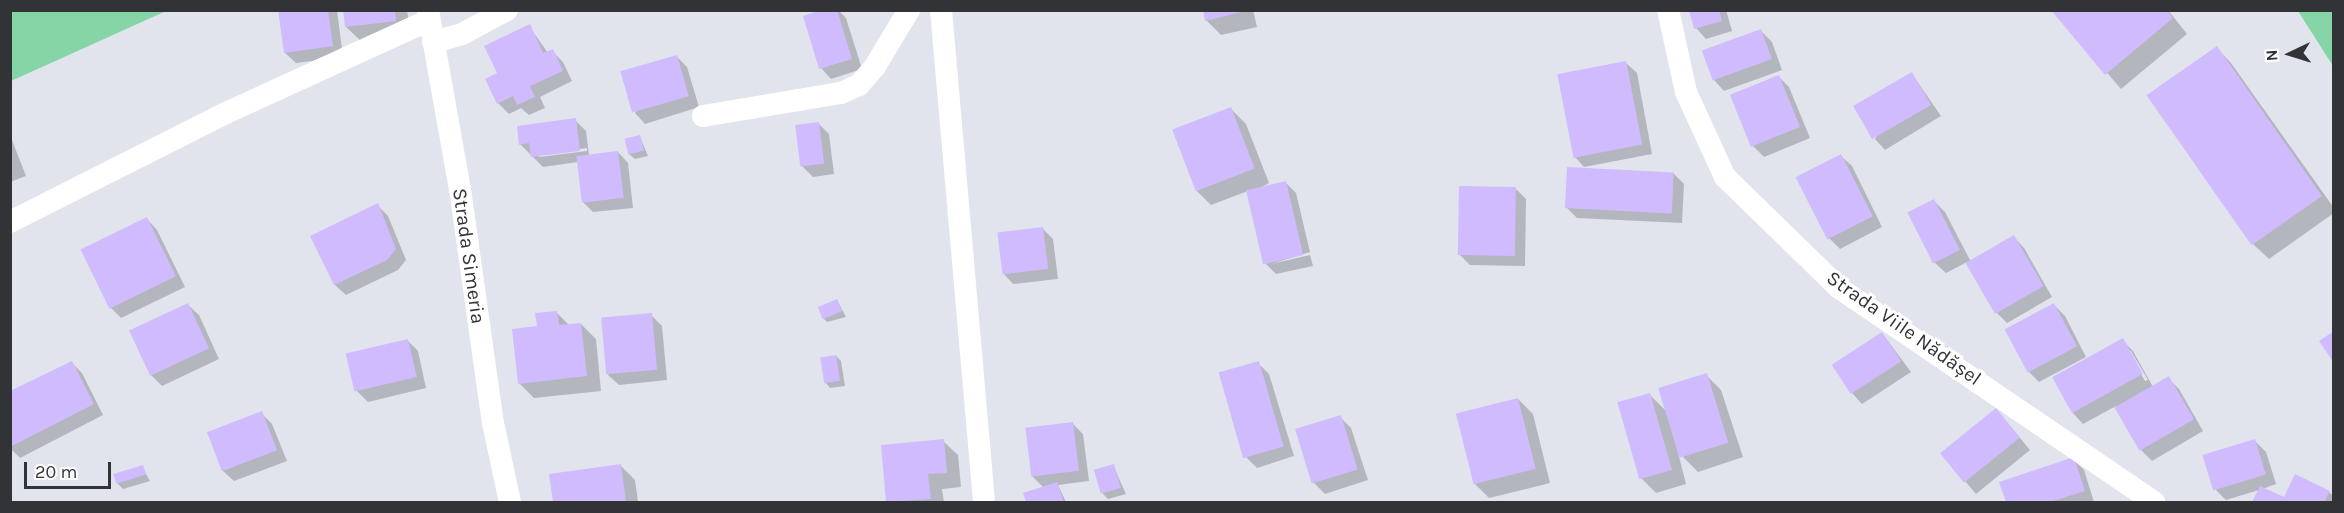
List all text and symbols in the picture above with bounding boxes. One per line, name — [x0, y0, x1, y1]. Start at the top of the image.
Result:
north arrow — [2260, 24, 2320, 84]
text: N — [2262, 49, 2281, 62]
street label: Strada Simeria — [448, 187, 490, 325]
street label: Strada Viile Nădășel — [1822, 266, 1986, 390]
scale bar — [27, 450, 114, 488]
text: 20 m — [35, 461, 77, 483]

